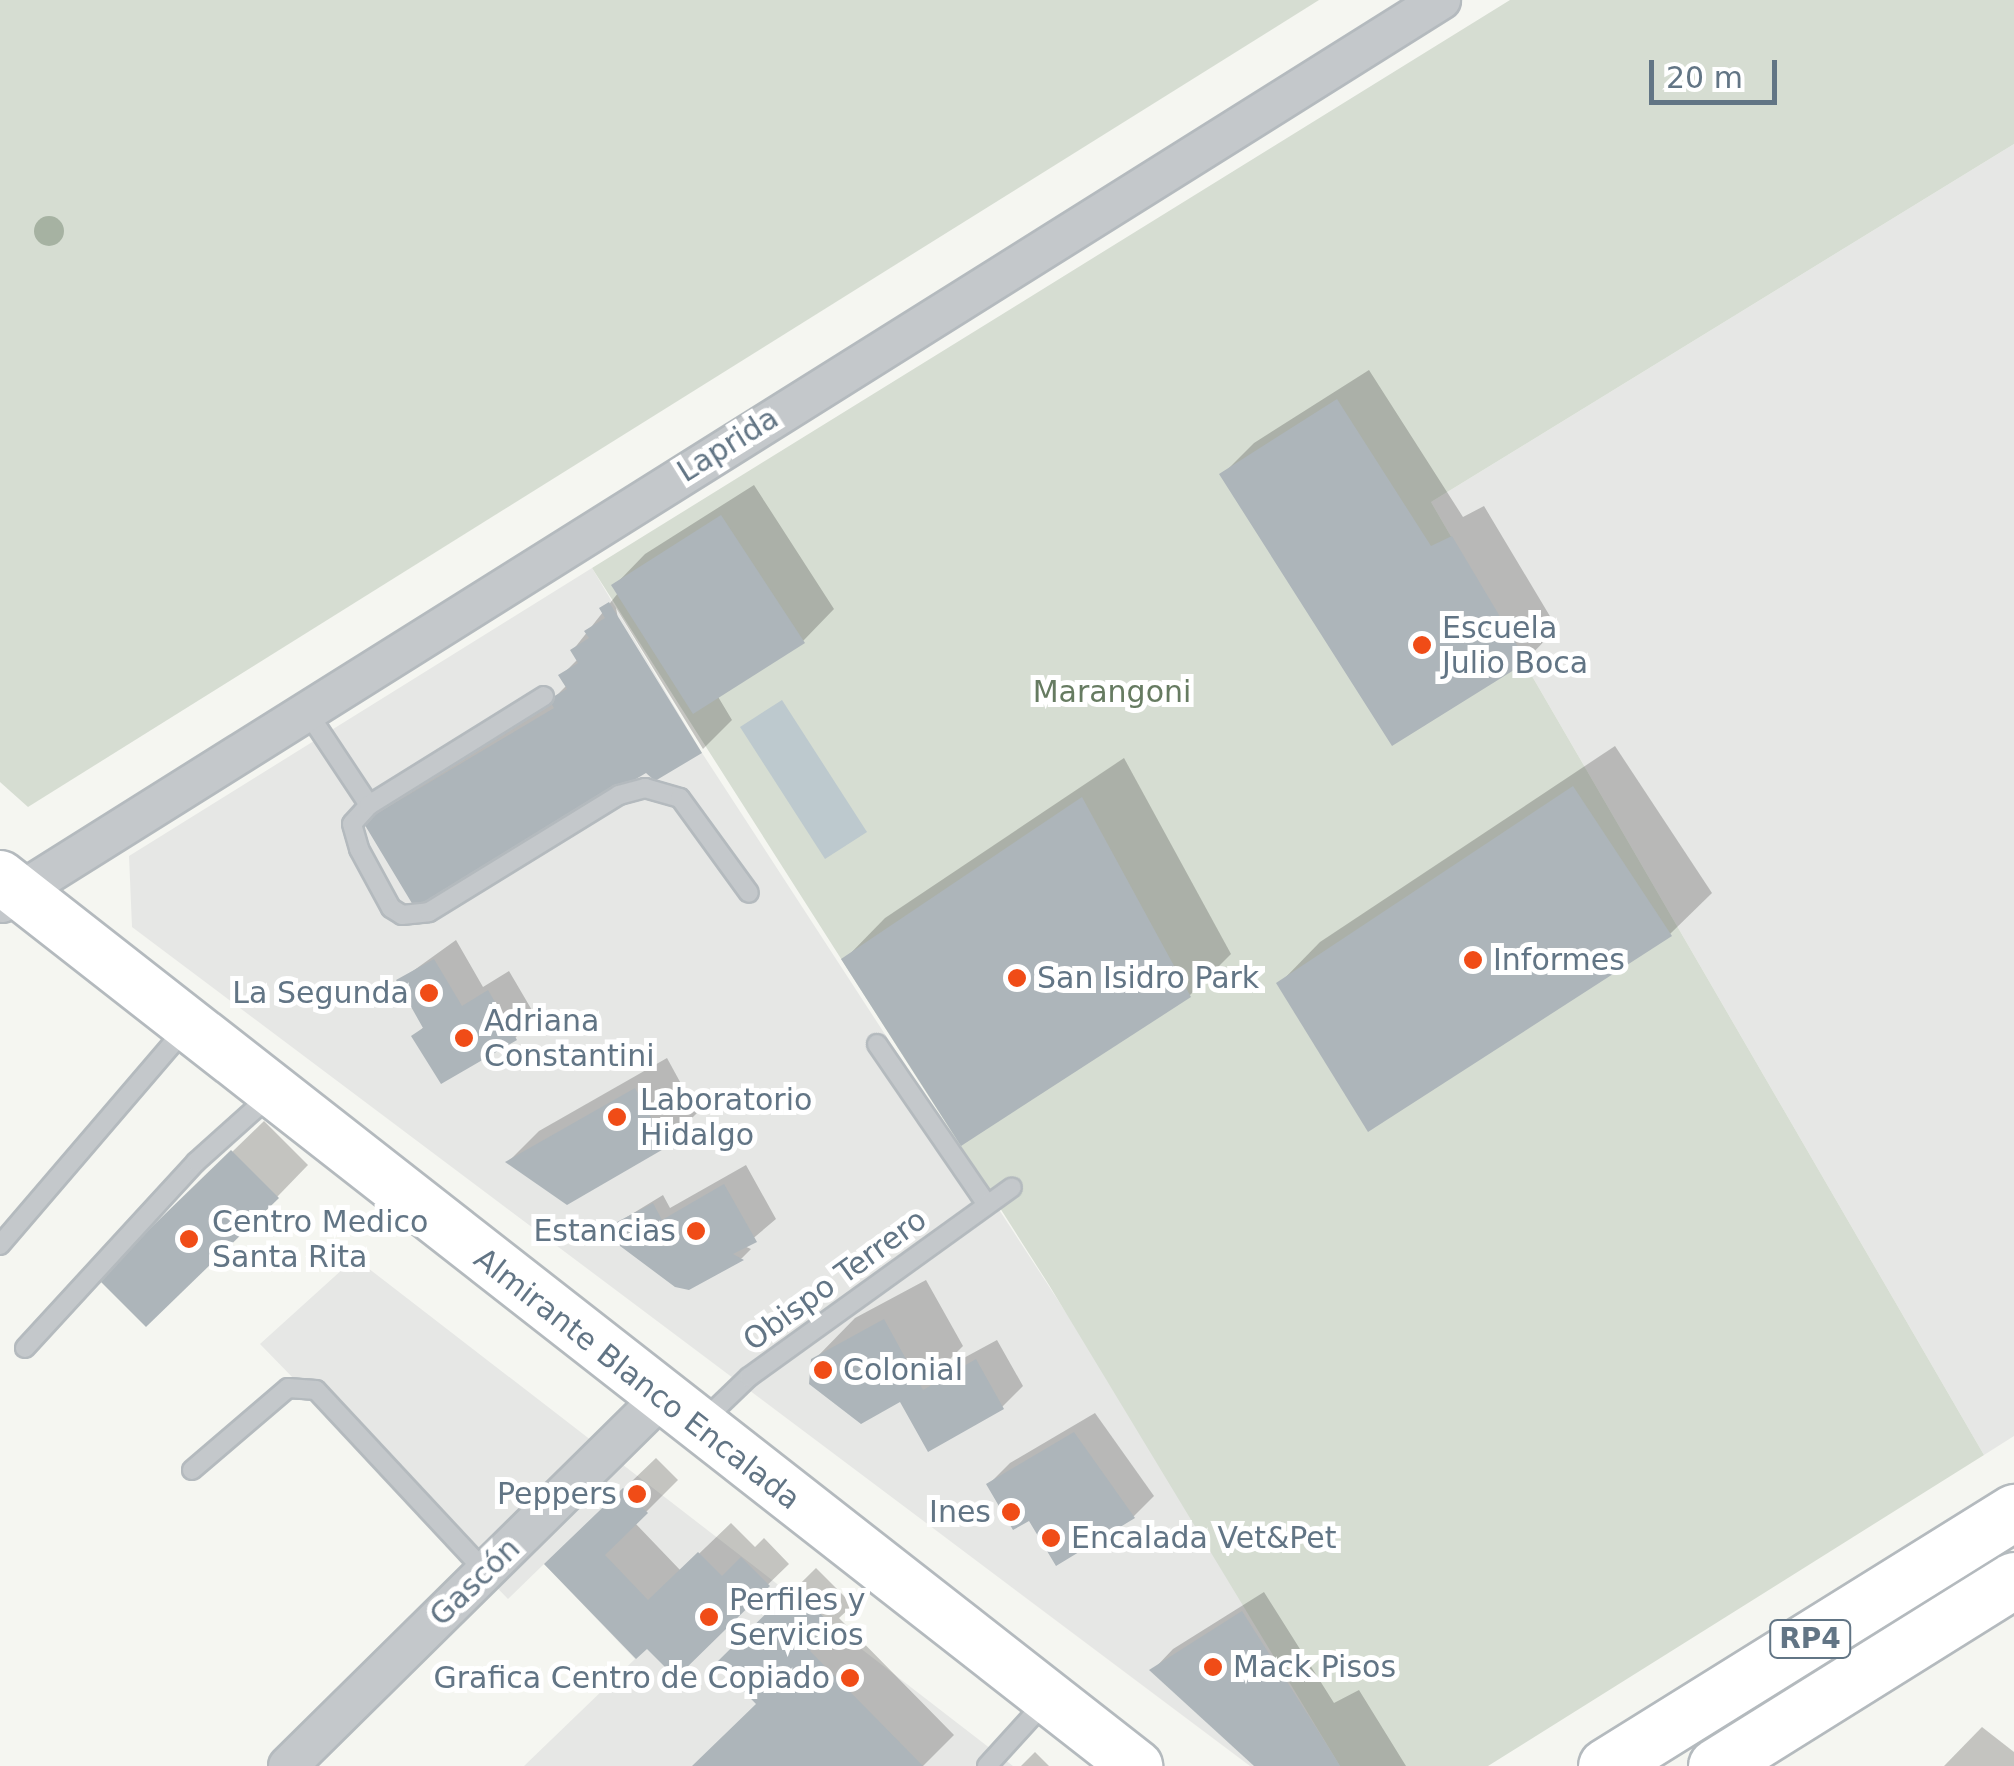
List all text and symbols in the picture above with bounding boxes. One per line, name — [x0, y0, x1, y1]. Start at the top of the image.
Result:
scale bar — [1654, 40, 1782, 102]
text: 20 m — [1666, 60, 1743, 95]
street label: Laprida — [671, 400, 785, 490]
place label: Escuela Julio Boca — [1442, 610, 1588, 680]
marker: Escuela Julio Boca — [1411, 634, 1433, 656]
park label: Marangoni — [1033, 674, 1191, 710]
place label: Informes — [1493, 942, 1625, 978]
marker: Informes — [1462, 949, 1484, 971]
place label: San Isidro Park — [1037, 960, 1259, 996]
marker: San Isidro Park — [1006, 967, 1028, 989]
place label: La Segunda — [232, 975, 409, 1011]
marker: La Segunda — [418, 982, 440, 1004]
place label: Adriana Constantini — [484, 1003, 655, 1074]
marker: Adriana Constantini — [453, 1027, 475, 1049]
place label: Laboratorio Hidalgo — [640, 1082, 812, 1152]
marker: Laboratorio Hidalgo — [604, 1104, 630, 1130]
street label: Obispo Terrero — [737, 1202, 933, 1358]
place label: Centro Medico Santa Rita — [212, 1204, 428, 1274]
place label: Estancias — [533, 1213, 676, 1249]
marker: Estancias — [685, 1220, 707, 1242]
marker: Centro Medico Santa Rita — [176, 1226, 202, 1252]
street label: Almirante Blanco Encalada — [467, 1241, 807, 1517]
place label: Colonial — [843, 1352, 963, 1388]
marker: Colonial — [812, 1359, 834, 1381]
place label: Peppers — [497, 1476, 617, 1512]
marker: Peppers — [626, 1483, 648, 1505]
place label: Ines — [929, 1494, 991, 1530]
marker: Ines — [1000, 1501, 1022, 1523]
place label: Encalada Vet&Pet — [1071, 1520, 1337, 1556]
marker: Encalada Vet&Pet — [1040, 1527, 1062, 1549]
street label: Gascón — [423, 1530, 527, 1634]
place label: Perfiles y Servicios — [729, 1582, 865, 1652]
marker: Perfiles y Servicios — [698, 1606, 720, 1628]
road number: RP4 — [1768, 1616, 1852, 1662]
place label: Mack Pisos — [1233, 1649, 1396, 1685]
marker: Mack Pisos — [1202, 1656, 1224, 1678]
place label: Grafica Centro de Copiado — [433, 1660, 830, 1696]
marker: Grafica Centro de Copiado — [839, 1667, 861, 1689]

